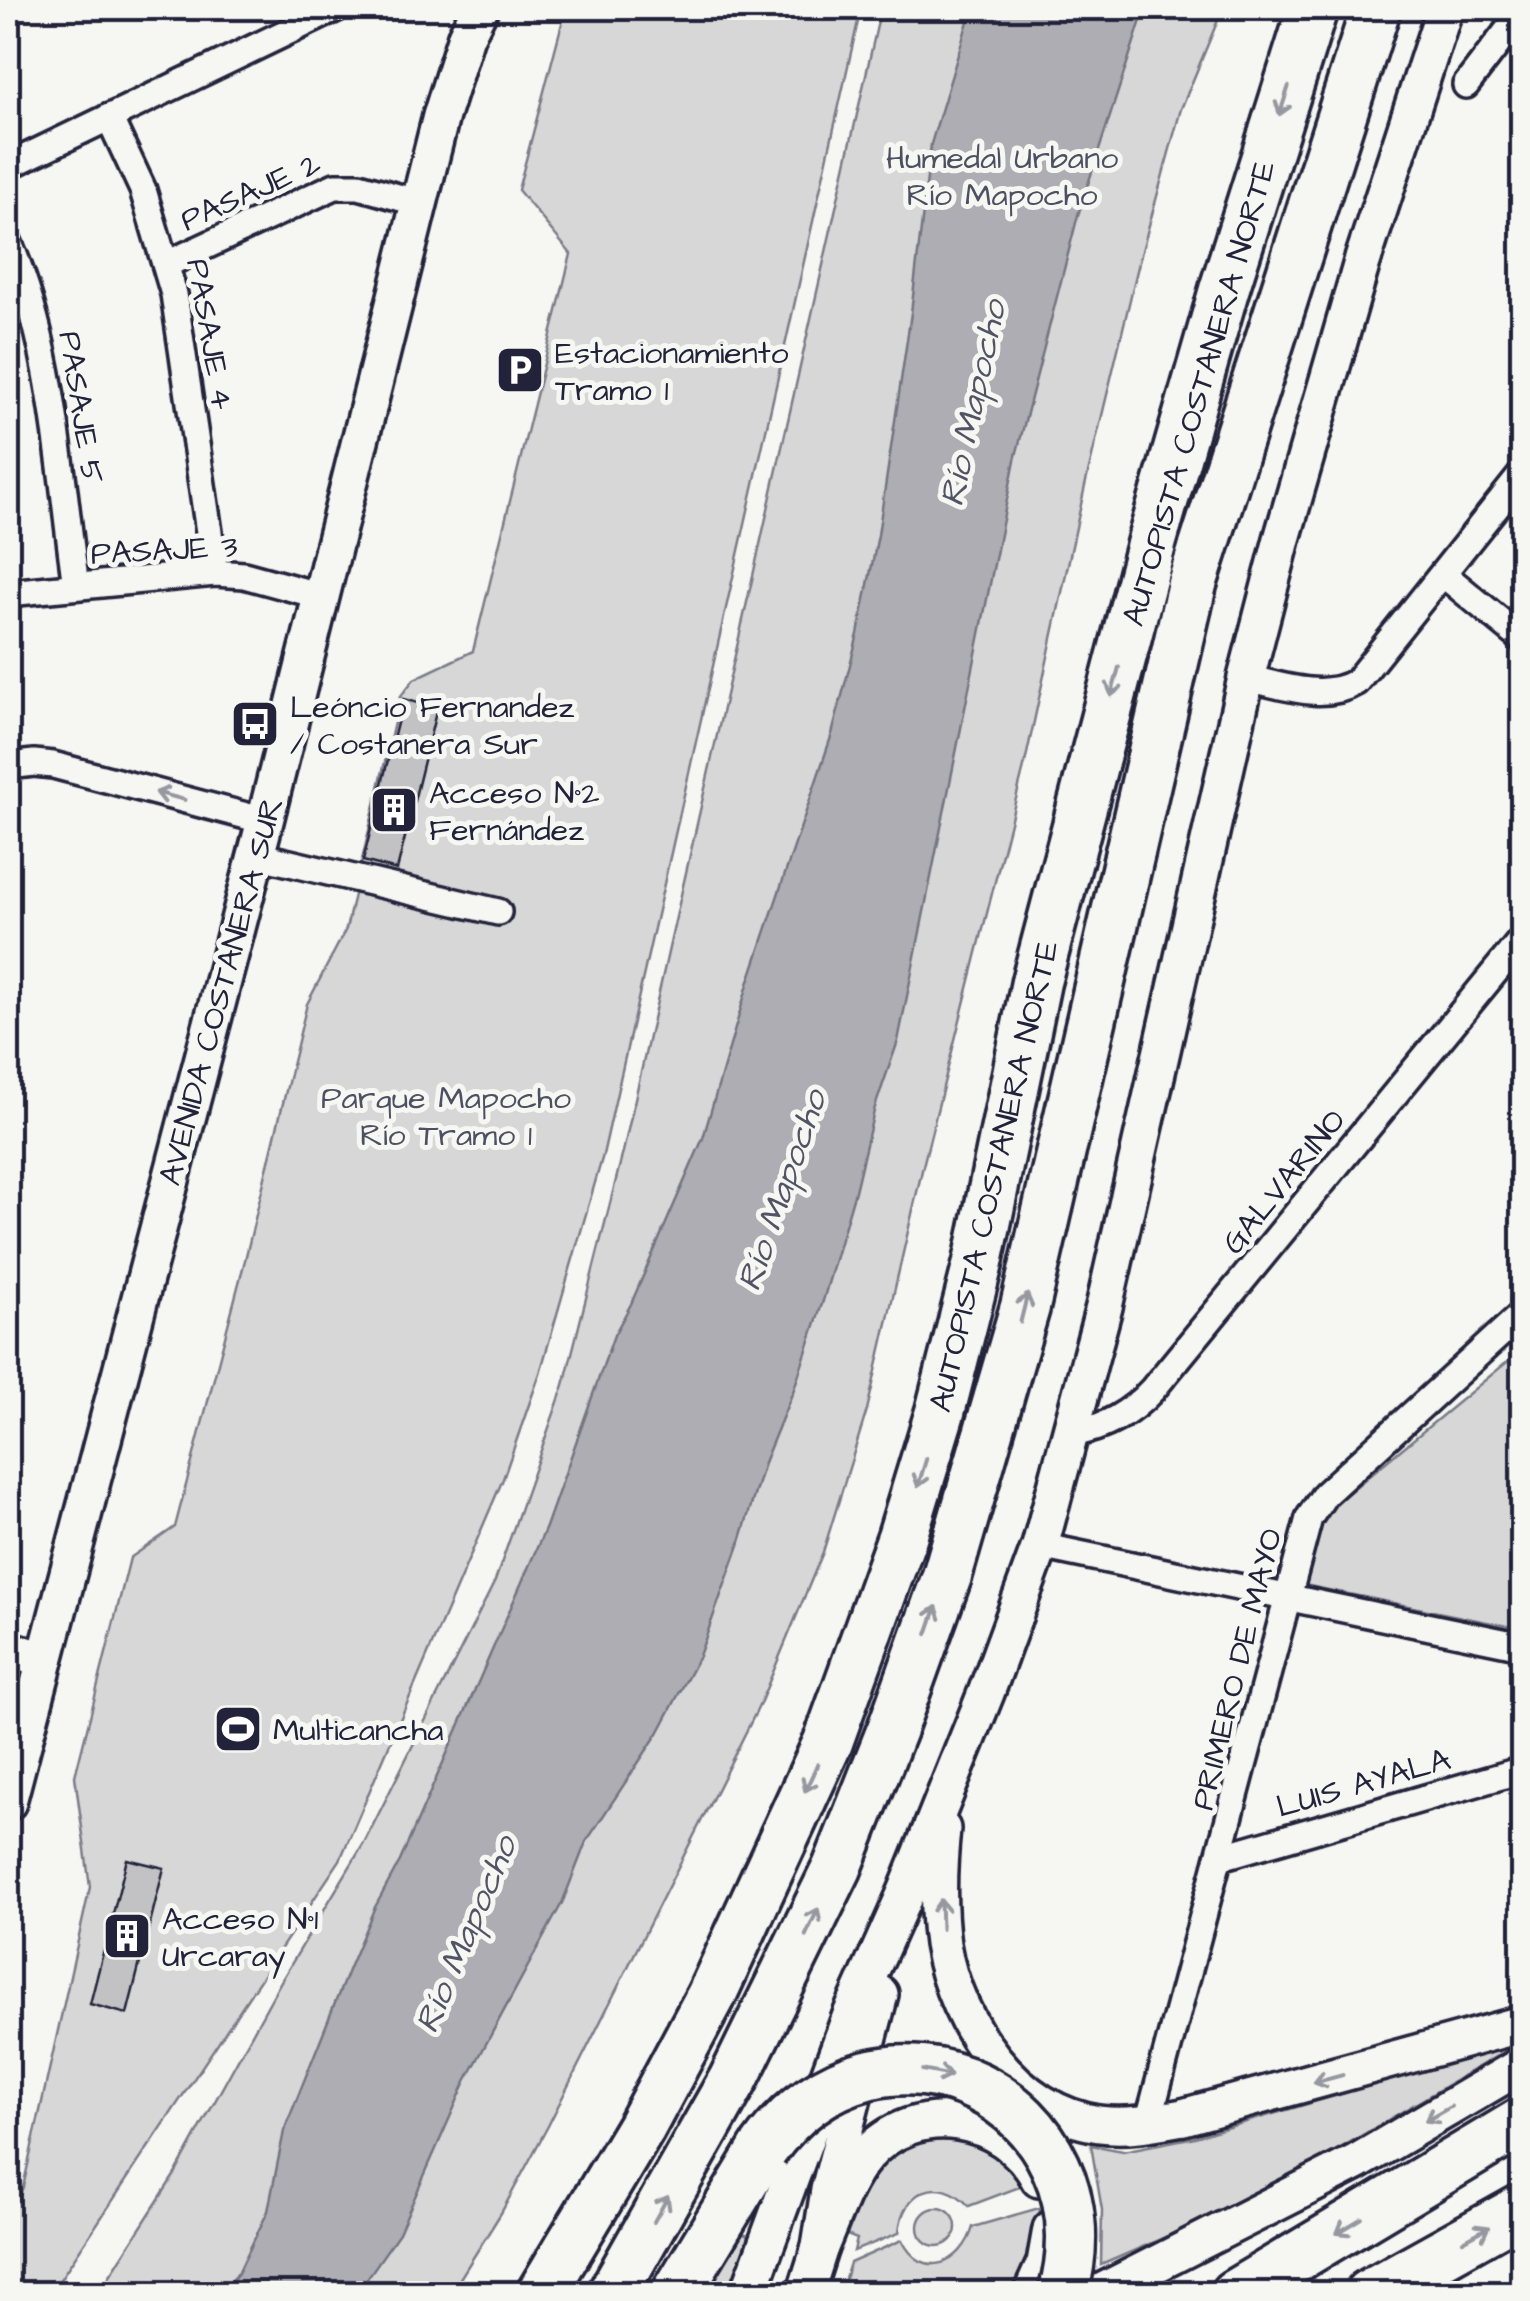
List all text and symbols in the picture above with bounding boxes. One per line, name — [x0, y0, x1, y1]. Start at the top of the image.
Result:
one-way arrow — [1273, 84, 1291, 116]
park label: Humedal Urbano Río Mapocho — [886, 136, 1118, 218]
street label: PASAJE 2 — [173, 142, 328, 243]
street label: AUTOPISTA COSTANERA NORTE — [1111, 155, 1288, 631]
street label: PASAJE 4 — [174, 255, 245, 413]
water label: Río Mapocho — [928, 294, 1020, 511]
street label: PASAJE 5 — [46, 328, 115, 487]
place label: Estacionamiento Tramo 1 — [555, 331, 789, 413]
parking icon: Estacionamiento Tramo 1 — [494, 344, 546, 396]
street label: PASAJE 3 — [90, 524, 239, 577]
one-way arrow — [1105, 665, 1124, 697]
place label: Leóncio Fernandez / Costanera Sur — [290, 685, 575, 767]
bus stop icon: Leóncio Fernandez / Costanera Sur — [229, 698, 281, 750]
place label: Acceso N°2 Fernández — [429, 771, 600, 853]
building icon: Acceso N°2 Fernández — [368, 784, 420, 836]
one-way arrow — [155, 786, 187, 805]
street label: AVENIDA COSTANERA SUR — [148, 792, 295, 1190]
street label: AUTOPISTA COSTANERA NORTE — [918, 936, 1071, 1416]
park label: Parque Mapocho Río Tramo 1 — [321, 1076, 571, 1158]
water label: Río Mapocho — [725, 1082, 840, 1297]
street label: GALVARINO — [1212, 1100, 1357, 1264]
one-way arrow — [1016, 1293, 1034, 1325]
one-way arrow — [911, 1457, 929, 1488]
street label: PRIMERO DE MAYO — [1181, 1524, 1294, 1815]
one-way arrow — [924, 1604, 942, 1636]
sports icon: Multicancha — [212, 1703, 264, 1755]
place label: Multicancha — [273, 1708, 443, 1753]
street label: LUIS AYALA — [1271, 1737, 1456, 1830]
one-way arrow — [801, 1762, 819, 1793]
water label: Río Mapocho — [403, 1827, 531, 2040]
place label: Acceso N°1 Urcaray — [162, 1897, 318, 1979]
one-way arrow — [931, 1898, 950, 1930]
one-way arrow — [803, 1907, 822, 1937]
building icon: Acceso N°1 Urcaray — [101, 1910, 153, 1962]
one-way arrow — [920, 2065, 952, 2084]
one-way arrow — [1313, 2071, 1344, 2089]
one-way arrow — [1424, 2104, 1453, 2124]
one-way arrow — [652, 2195, 672, 2225]
one-way arrow — [1335, 2216, 1364, 2236]
one-way arrow — [1461, 2224, 1491, 2244]

